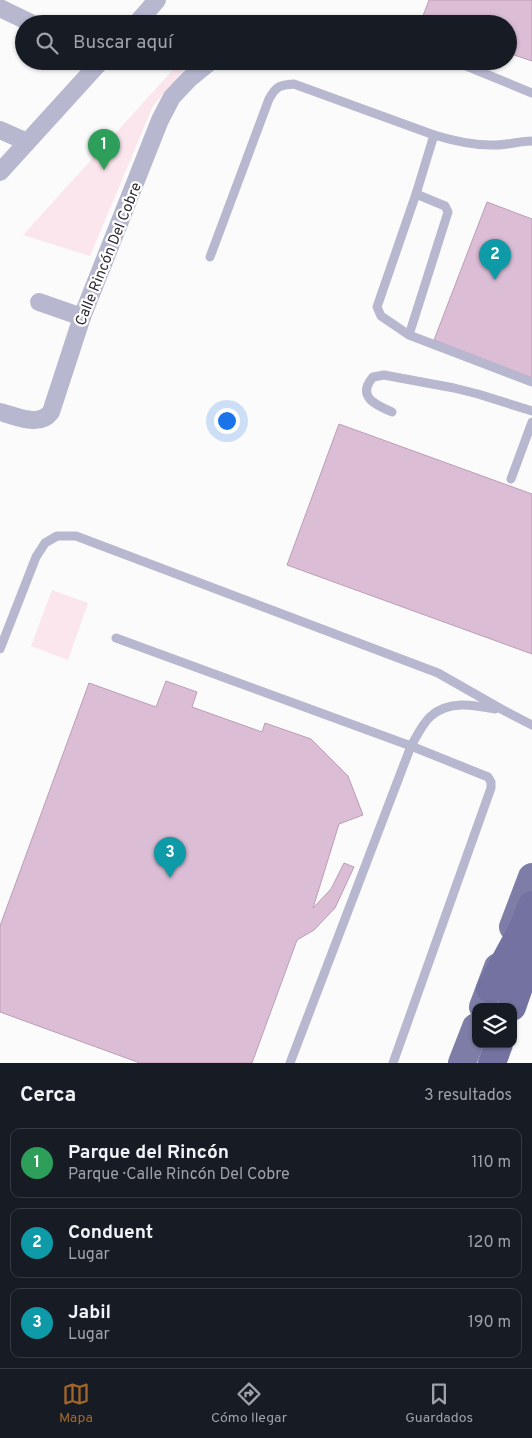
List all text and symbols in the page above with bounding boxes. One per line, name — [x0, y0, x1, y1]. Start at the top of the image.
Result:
search box — [15, 15, 517, 70]
icon: search — [33, 29, 61, 57]
text: Buscar aquí — [73, 31, 173, 55]
pin: 1 — [88, 129, 120, 170]
street label: Calle Rincón Del Cobre — [72, 180, 147, 329]
pin: 2 — [479, 239, 511, 280]
your location — [214, 408, 240, 434]
pin: 3 — [154, 837, 186, 878]
map controls — [472, 1003, 517, 1048]
button: layers — [472, 1003, 517, 1048]
text: Cerca — [20, 1082, 76, 1109]
text: 3 resultados — [424, 1086, 512, 1106]
text: Parque del Rincón — [68, 1141, 229, 1165]
text: 1 — [34, 1153, 40, 1173]
text: 110 m — [471, 1153, 511, 1173]
text: Parque · Calle Rincón Del Cobre — [68, 1165, 290, 1185]
text: Conduent — [68, 1221, 153, 1245]
text: 2 — [32, 1233, 42, 1253]
text: 120 m — [468, 1233, 511, 1253]
text: Lugar — [68, 1245, 110, 1265]
text: Jabil — [68, 1301, 111, 1325]
text: 3 — [32, 1313, 42, 1333]
text: 190 m — [468, 1313, 511, 1333]
text: Lugar — [68, 1325, 110, 1345]
tab: Mapa — [59, 1380, 93, 1427]
tab: Cómo llegar — [211, 1380, 287, 1427]
tab: Guardados — [405, 1380, 473, 1427]

